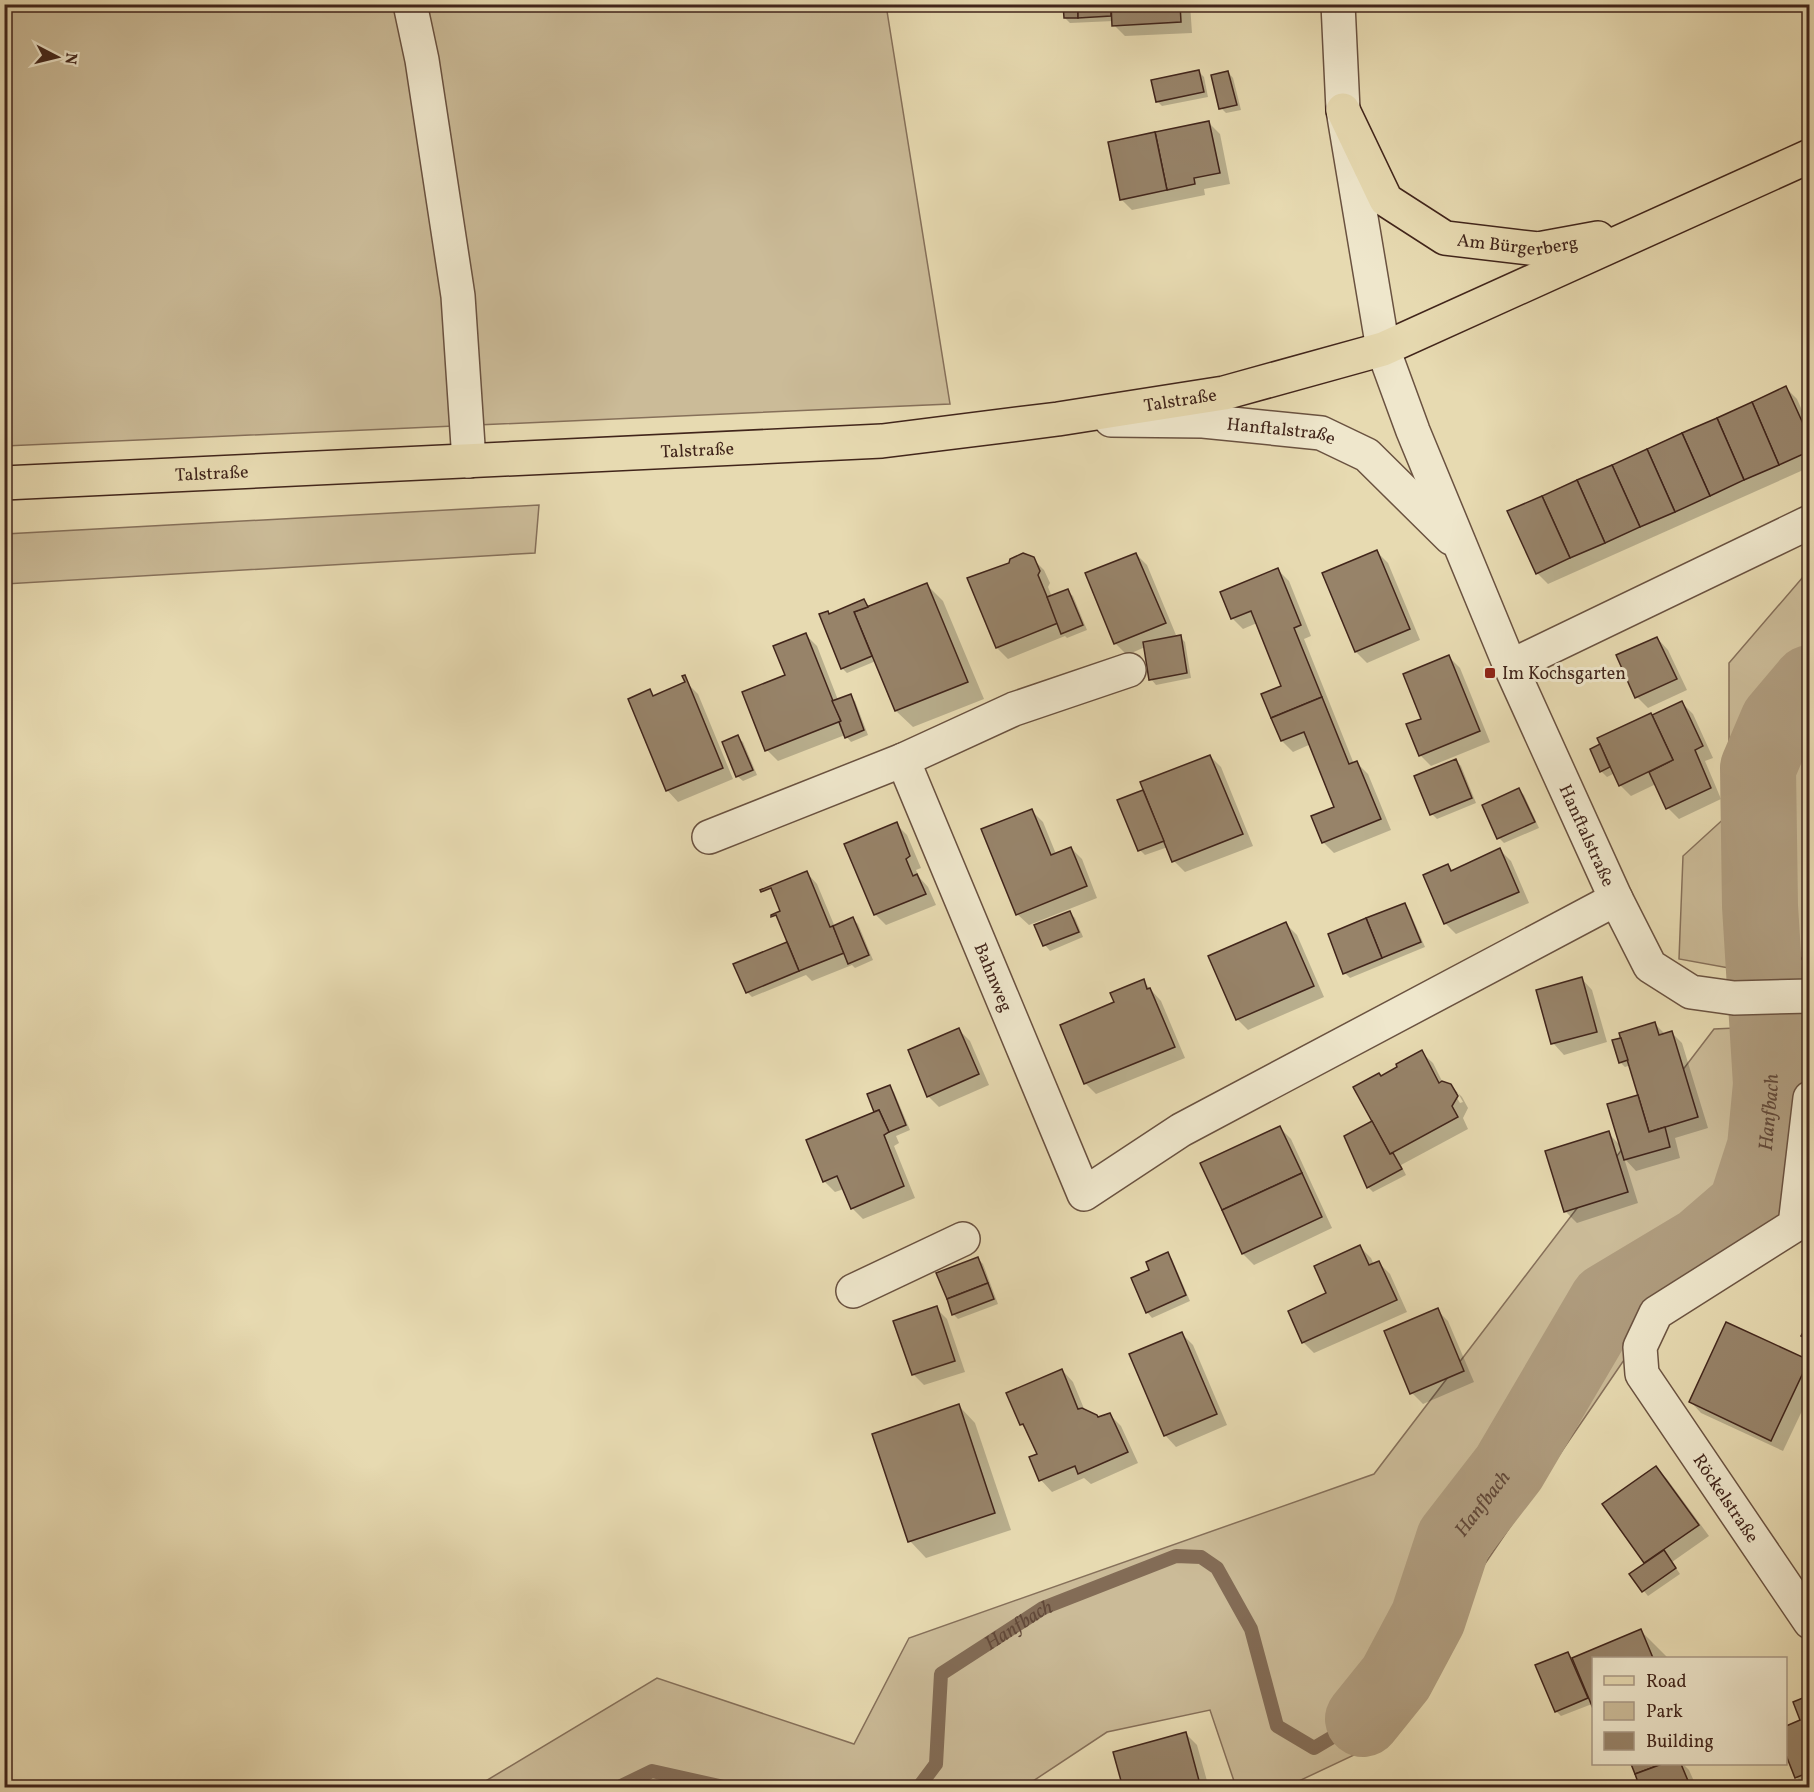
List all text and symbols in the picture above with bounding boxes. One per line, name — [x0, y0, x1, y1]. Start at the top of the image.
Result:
north arrow — [27, 27, 87, 87]
text: N — [58, 51, 82, 66]
street label: Am Bürgerberg — [1456, 229, 1580, 263]
street label: Talstraße — [1142, 383, 1219, 419]
street label: Hanftalstraße — [1225, 412, 1340, 452]
street label: Talstraße — [660, 437, 735, 466]
street label: Talstraße — [174, 460, 249, 489]
place label: Im Kochsgarten — [1502, 662, 1626, 687]
marker: Im Kochsgarten — [1483, 666, 1497, 680]
street label: Hanftalstraße — [1552, 781, 1620, 891]
street label: Bahnweg — [967, 939, 1018, 1016]
water label: Hanfbach — [1753, 1073, 1787, 1152]
street label: Röckelstraße — [1686, 1450, 1764, 1548]
water label: Hanfbach — [1449, 1466, 1518, 1543]
water label: Hanfbach — [979, 1594, 1057, 1658]
legend — [1592, 1657, 1787, 1765]
text: Road — [1646, 1670, 1687, 1695]
text: Park — [1646, 1700, 1683, 1725]
text: Building — [1646, 1730, 1714, 1755]

